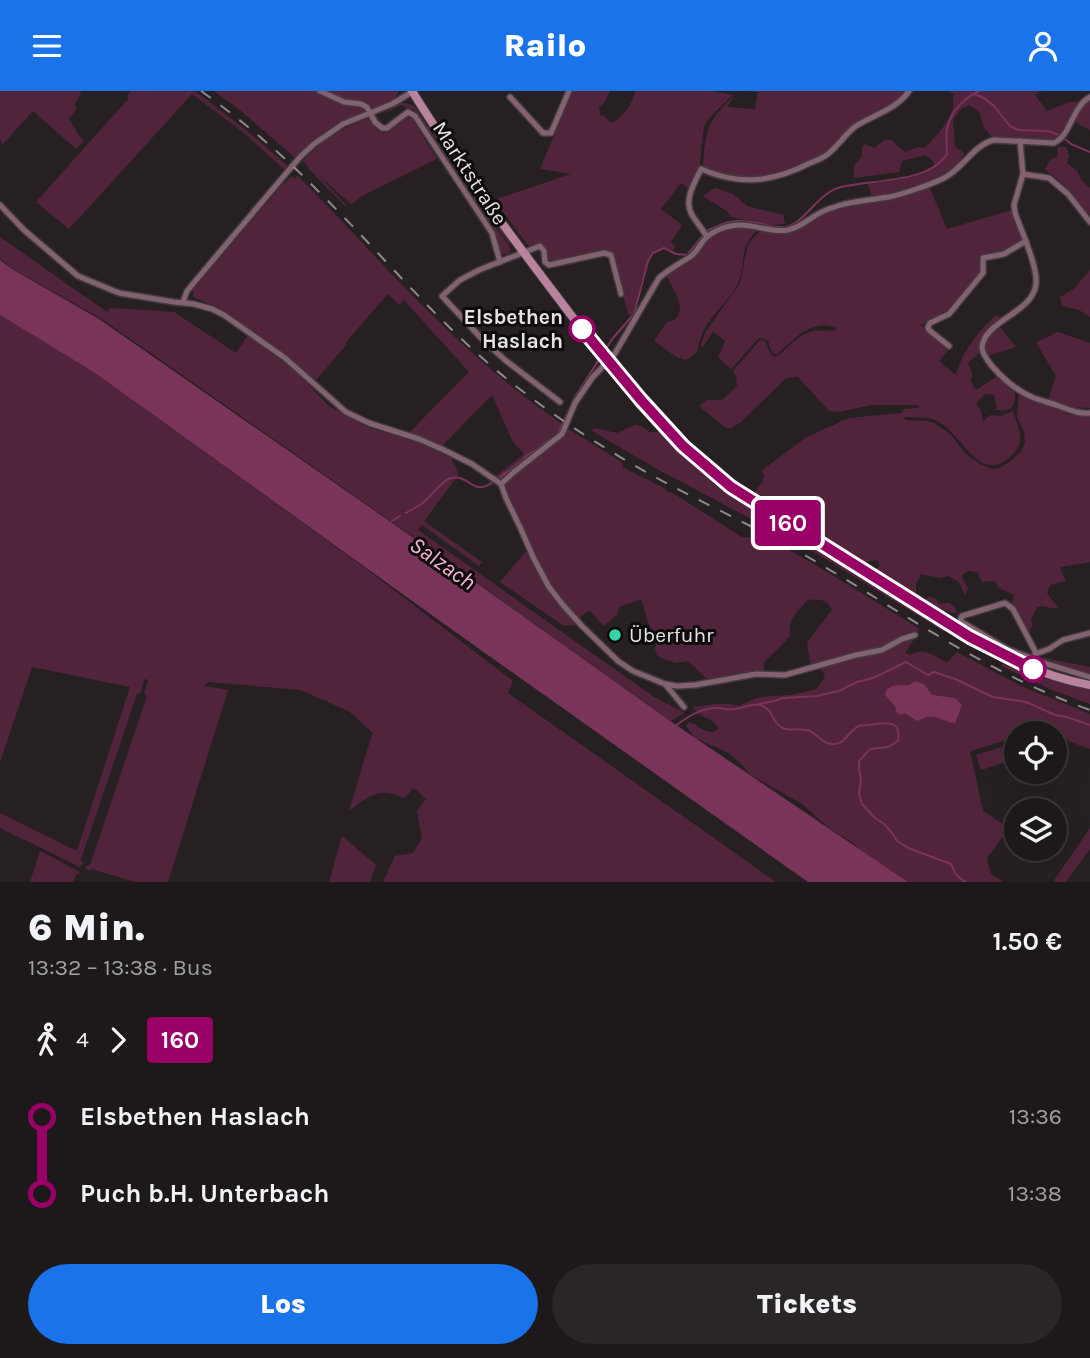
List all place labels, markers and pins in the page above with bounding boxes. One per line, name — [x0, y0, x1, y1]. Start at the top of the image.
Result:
place label: Elsbethen Haslach — [464, 305, 563, 353]
marker: Elsbethen Haslach — [569, 316, 595, 342]
place label: Überfuhr — [629, 623, 714, 647]
marker: Überfuhr — [607, 627, 623, 643]
unlabelled marker — [1020, 656, 1046, 682]

